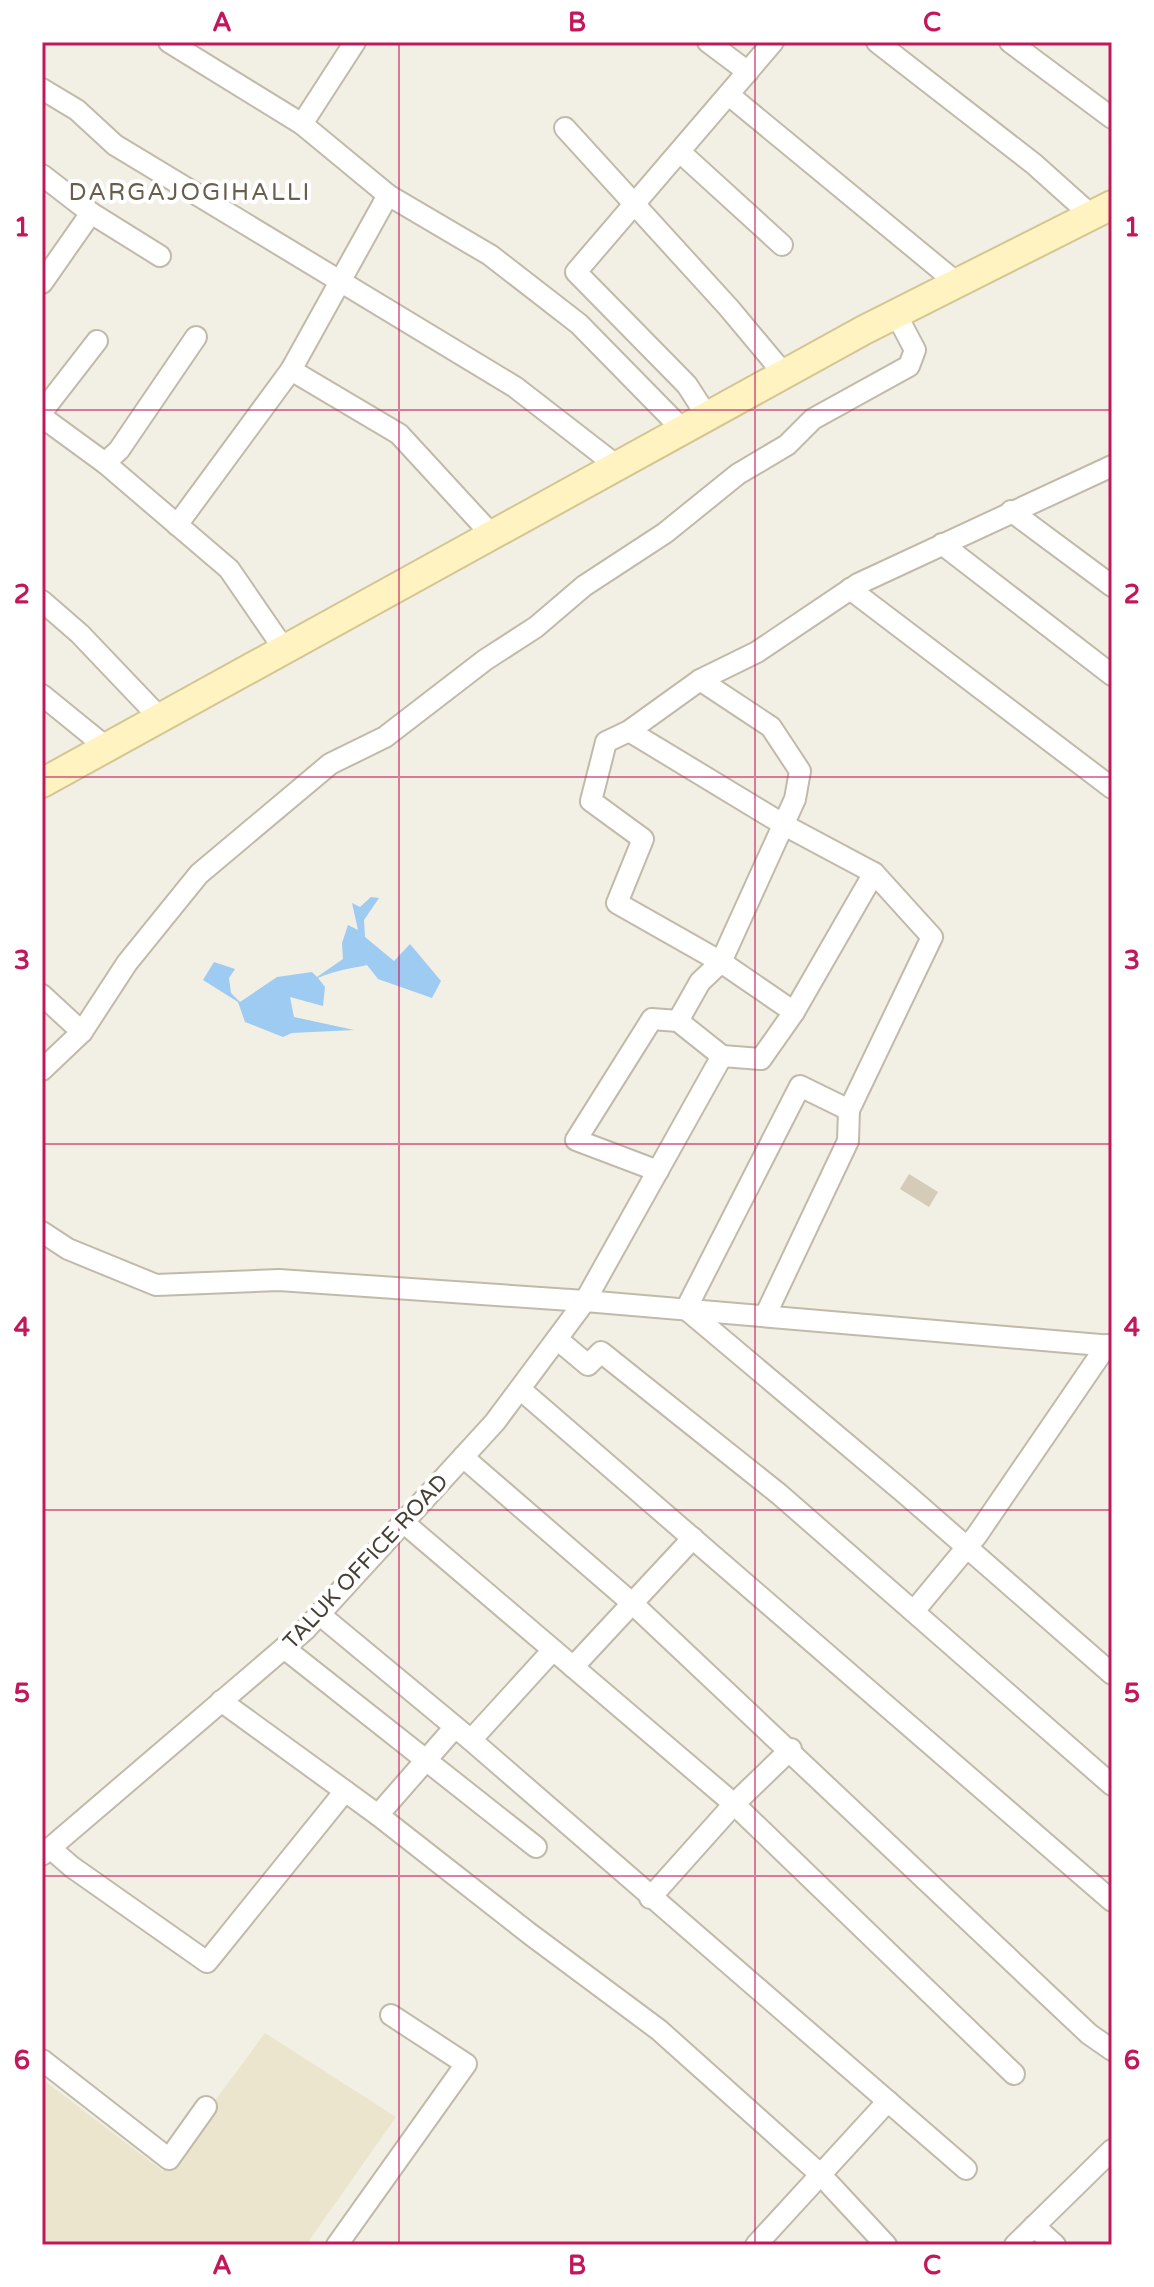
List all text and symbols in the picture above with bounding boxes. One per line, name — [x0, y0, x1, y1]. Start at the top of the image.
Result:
text: A — [212, 7, 232, 38]
text: B — [568, 7, 586, 38]
text: C — [923, 7, 941, 38]
district label: DARGAJOGIHALLI — [69, 178, 311, 207]
text: 1 — [14, 212, 30, 243]
text: 1 — [1124, 212, 1140, 243]
text: 2 — [14, 579, 30, 610]
text: 2 — [1124, 579, 1140, 610]
text: 3 — [14, 945, 30, 976]
text: 3 — [1124, 945, 1140, 976]
text: 4 — [14, 1312, 30, 1343]
text: 4 — [1124, 1312, 1140, 1343]
street label: TALUK OFFICE ROAD — [278, 1469, 454, 1655]
text: 5 — [14, 1678, 30, 1709]
text: 5 — [1124, 1678, 1140, 1709]
text: 6 — [14, 2045, 30, 2076]
text: 6 — [1124, 2045, 1140, 2076]
text: A — [212, 2250, 232, 2281]
text: B — [568, 2250, 586, 2281]
text: C — [923, 2250, 941, 2281]

